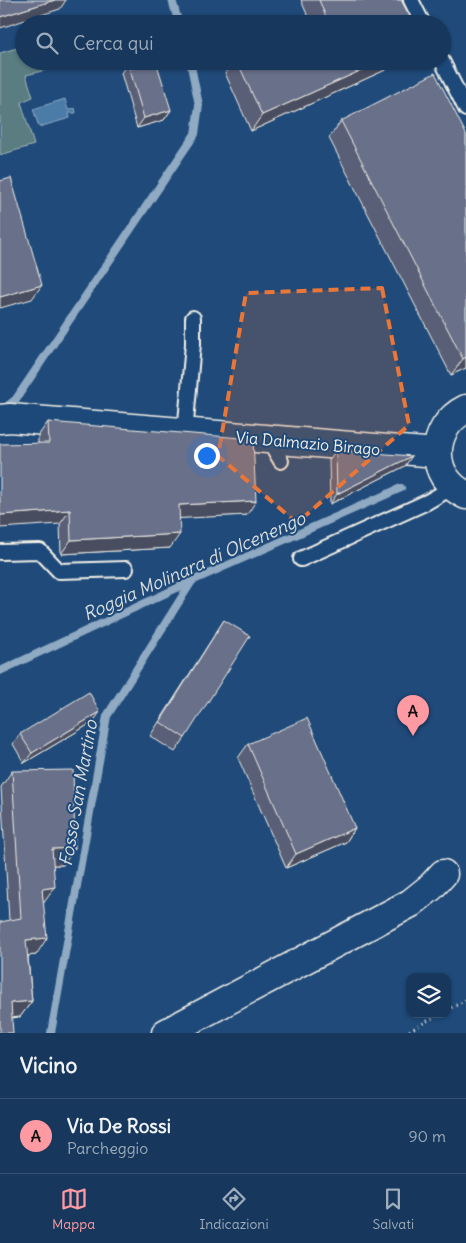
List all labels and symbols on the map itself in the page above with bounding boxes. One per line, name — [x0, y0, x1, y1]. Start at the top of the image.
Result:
street label: Via Dalmazio Birago — [235, 427, 381, 459]
your location — [194, 443, 220, 469]
water label: Roggia Molinara di Olcenengo — [79, 506, 310, 626]
pin: A — [397, 695, 429, 736]
water label: Fosso San Martino — [54, 717, 102, 868]

